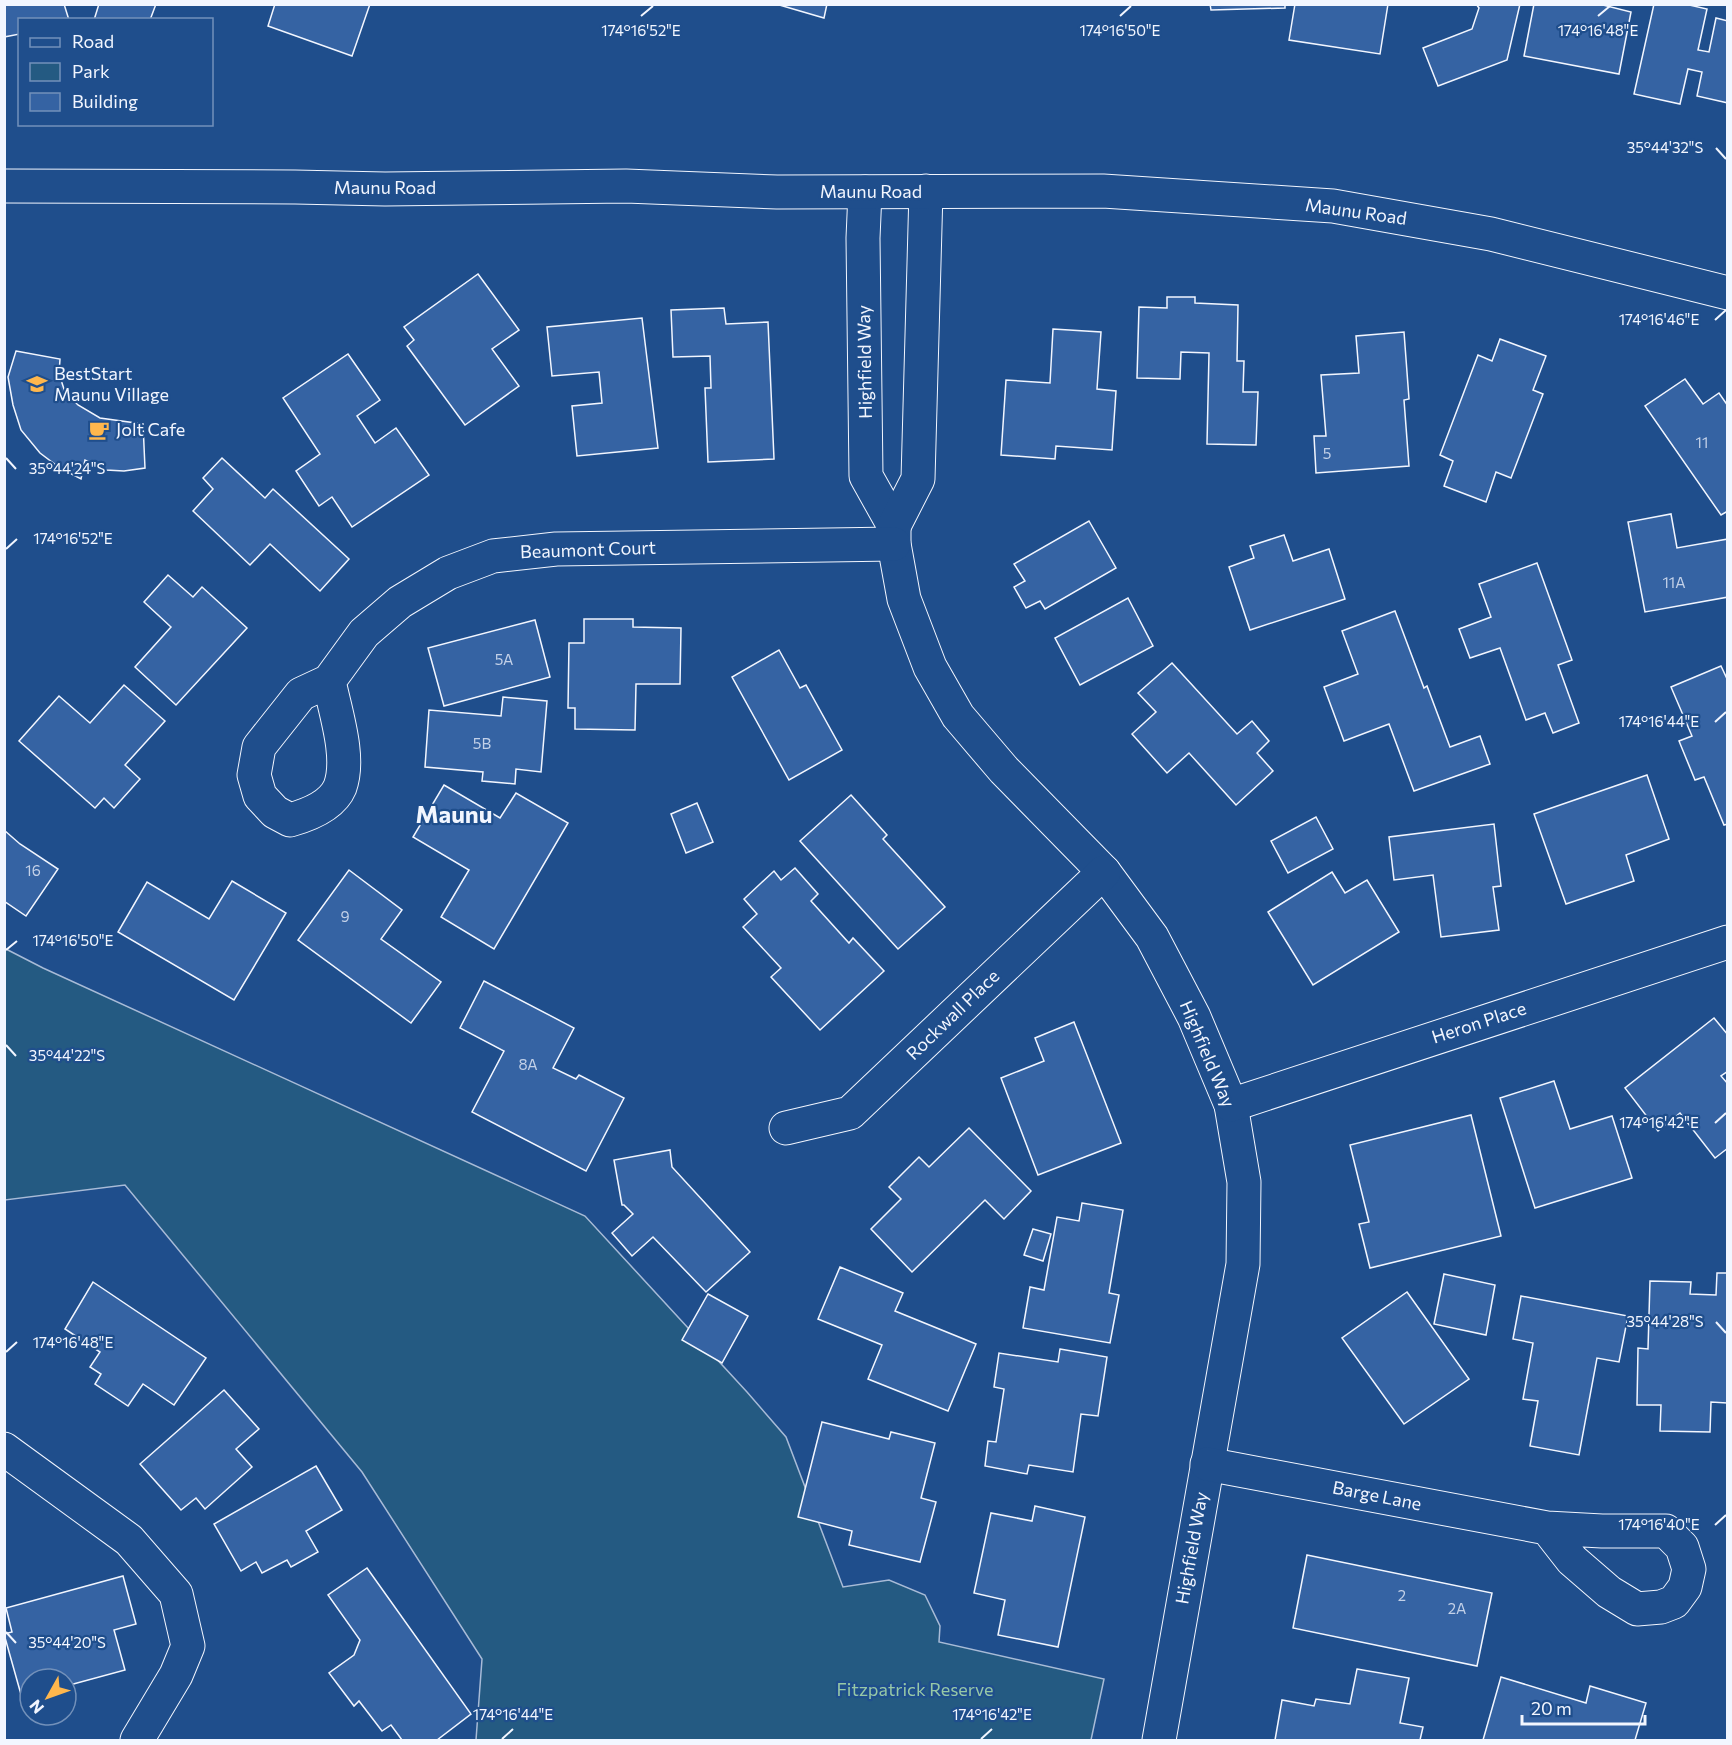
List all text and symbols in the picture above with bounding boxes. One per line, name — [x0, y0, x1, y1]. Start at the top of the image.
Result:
legend — [18, 18, 213, 126]
text: 174°16'52"E — [601, 21, 681, 39]
text: 174°16'50"E — [1080, 21, 1161, 39]
text: 174°16'48"E — [1558, 21, 1638, 39]
text: Road — [72, 30, 114, 52]
text: Park — [72, 60, 110, 82]
text: Building — [72, 90, 138, 112]
text: 35°44'32"S — [1627, 138, 1703, 156]
street label: Maunu Road — [334, 176, 436, 198]
street label: Maunu Road — [820, 180, 922, 202]
street label: Maunu Road — [1304, 193, 1408, 229]
street label: Highfield Way — [852, 305, 876, 419]
text: 174°16'46"E — [1619, 310, 1699, 328]
place label: BestStart Maunu Village — [54, 362, 169, 405]
school or university icon: BestStart Maunu Village — [25, 372, 49, 396]
cafe icon: Jolt Cafe — [87, 418, 111, 442]
place label: Jolt Cafe — [116, 418, 185, 440]
house number: 11 — [1696, 433, 1708, 451]
house number: 5 — [1323, 444, 1331, 462]
text: 35°44'24"S — [29, 459, 106, 477]
text: 174°16'52"E — [33, 529, 113, 547]
street label: Beaumont Court — [520, 536, 656, 562]
house number: 11A — [1662, 573, 1686, 591]
house number: 5A — [495, 650, 513, 668]
text: 174°16'44"E — [1619, 712, 1699, 730]
house number: 5B — [473, 734, 491, 752]
district label: Maunu — [416, 799, 492, 828]
house number: 16 — [25, 861, 41, 879]
house number: 9 — [340, 907, 350, 925]
text: 174°16'50"E — [33, 931, 114, 949]
street label: Rockwall Place — [901, 964, 1003, 1064]
street label: Heron Place — [1429, 996, 1529, 1048]
street label: Highfield Way — [1176, 997, 1240, 1110]
text: 35°44'22"S — [29, 1046, 105, 1064]
house number: 8A — [518, 1055, 538, 1073]
text: 174°16'42"E — [1619, 1113, 1699, 1131]
text: 35°44'28"S — [1626, 1312, 1704, 1330]
text: 174°16'48"E — [33, 1333, 113, 1351]
street label: Barge Lane — [1331, 1476, 1424, 1514]
street label: Highfield Way — [1170, 1490, 1212, 1606]
text: 174°16'40"E — [1618, 1515, 1700, 1533]
house number: 2 — [1398, 1586, 1406, 1604]
house number: 2A — [1448, 1599, 1466, 1617]
text: 35°44'20"S — [28, 1633, 106, 1651]
north arrow — [18, 1667, 78, 1727]
park label: Fitzpatrick Reserve — [837, 1678, 993, 1700]
scale bar — [1522, 1688, 1645, 1726]
text: N — [25, 1696, 47, 1718]
text: 20 m — [1531, 1697, 1572, 1719]
text: 174°16'44"E — [473, 1705, 553, 1723]
text: 174°16'42"E — [952, 1705, 1032, 1723]

